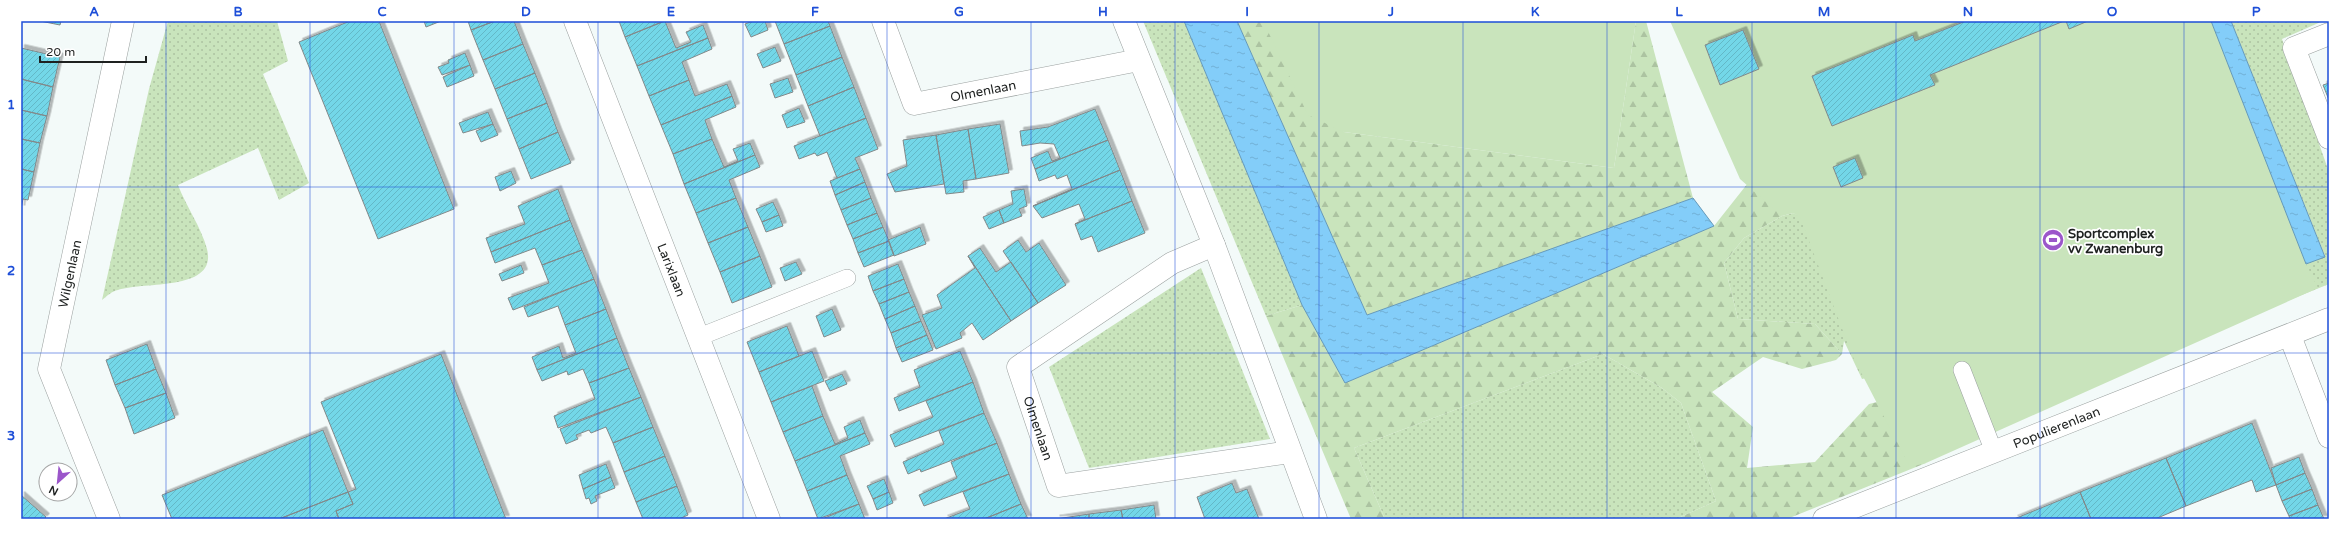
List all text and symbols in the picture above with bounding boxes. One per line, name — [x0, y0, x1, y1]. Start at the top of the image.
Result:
text: A — [89, 4, 99, 20]
text: B — [233, 4, 243, 20]
text: C — [377, 4, 387, 20]
text: D — [521, 4, 531, 20]
text: E — [667, 4, 675, 20]
text: F — [811, 4, 819, 20]
text: G — [954, 4, 964, 20]
text: H — [1098, 4, 1108, 20]
text: I — [1245, 4, 1249, 20]
text: J — [1387, 4, 1394, 20]
text: K — [1531, 4, 1540, 20]
text: L — [1675, 4, 1683, 20]
text: M — [1818, 4, 1830, 20]
text: N — [1963, 4, 1973, 20]
text: O — [2107, 4, 2118, 20]
text: P — [2252, 4, 2261, 20]
scale bar — [40, 38, 146, 64]
text: 20 m — [46, 45, 75, 59]
street label: Olmenlaan — [949, 77, 1018, 106]
text: 1 — [7, 97, 15, 113]
place label: Sportcomplex vv Zwanenburg — [2068, 226, 2163, 257]
sports icon: Sportcomplex vv Zwanenburg — [2040, 227, 2066, 253]
street label: Wilgenlaan — [55, 239, 85, 309]
street label: Larixlaan — [653, 241, 689, 299]
text: 2 — [7, 263, 15, 279]
street label: Olmenlaan — [1019, 394, 1056, 463]
street label: Populierenlaan — [2011, 403, 2103, 452]
text: 3 — [7, 428, 15, 444]
north arrow — [38, 462, 78, 502]
text: N — [47, 483, 61, 498]

